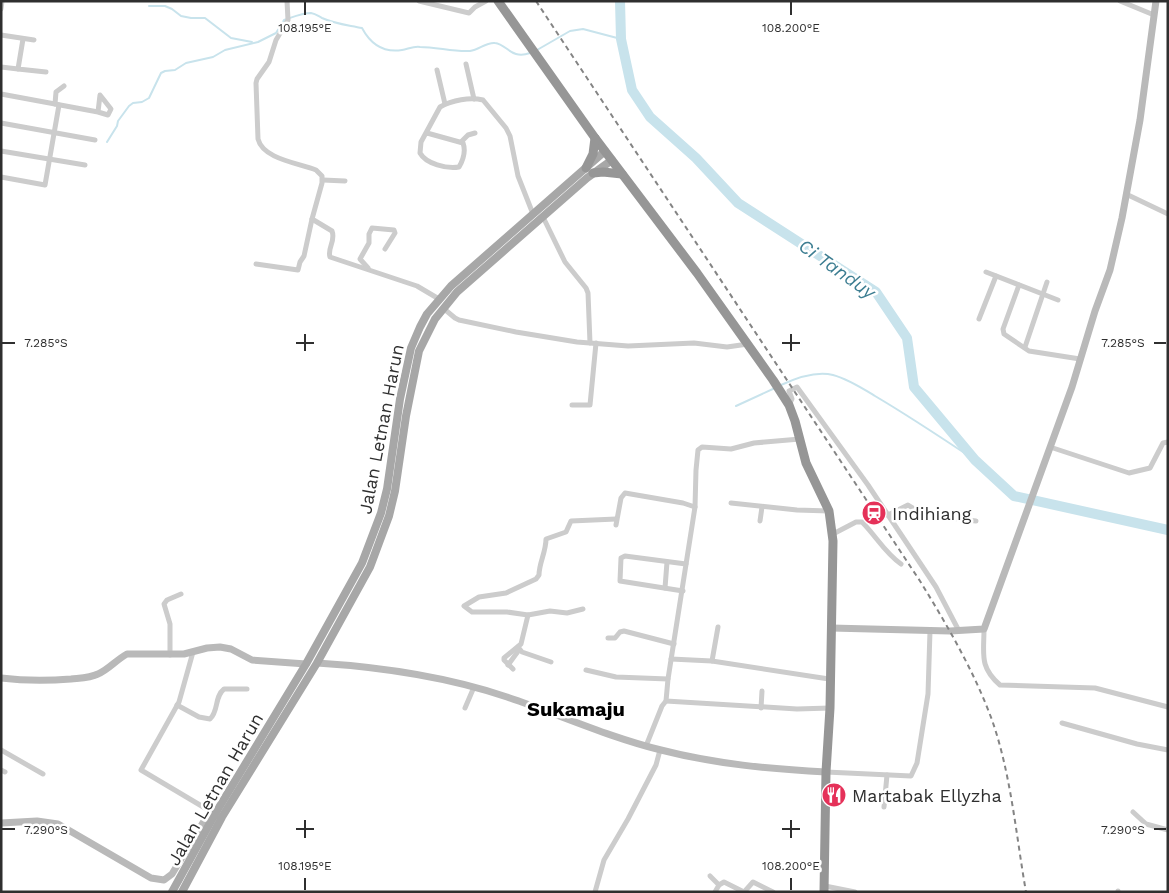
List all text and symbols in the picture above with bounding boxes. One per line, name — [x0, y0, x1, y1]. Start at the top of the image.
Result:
text: 108.195°E — [278, 21, 332, 35]
text: 108.200°E — [762, 21, 820, 35]
water label: Ci Tanduy — [794, 234, 881, 305]
text: 7.285°S — [24, 336, 68, 350]
text: 7.285°S — [1101, 336, 1145, 350]
street label: Jalan Letnan Harun — [354, 342, 408, 516]
station icon: Indihiang — [861, 500, 887, 526]
place label: Indihiang — [892, 503, 972, 524]
district label: Sukamaju — [527, 697, 625, 721]
street label: Jalan Letnan Harun — [163, 709, 267, 869]
restaurant icon: Martabak Ellyzha — [821, 782, 847, 808]
place label: Martabak Ellyzha — [852, 785, 1002, 806]
text: 7.290°S — [24, 823, 68, 837]
text: 7.290°S — [1101, 823, 1145, 837]
text: 108.195°E — [278, 859, 332, 873]
text: 108.200°E — [762, 859, 820, 873]

